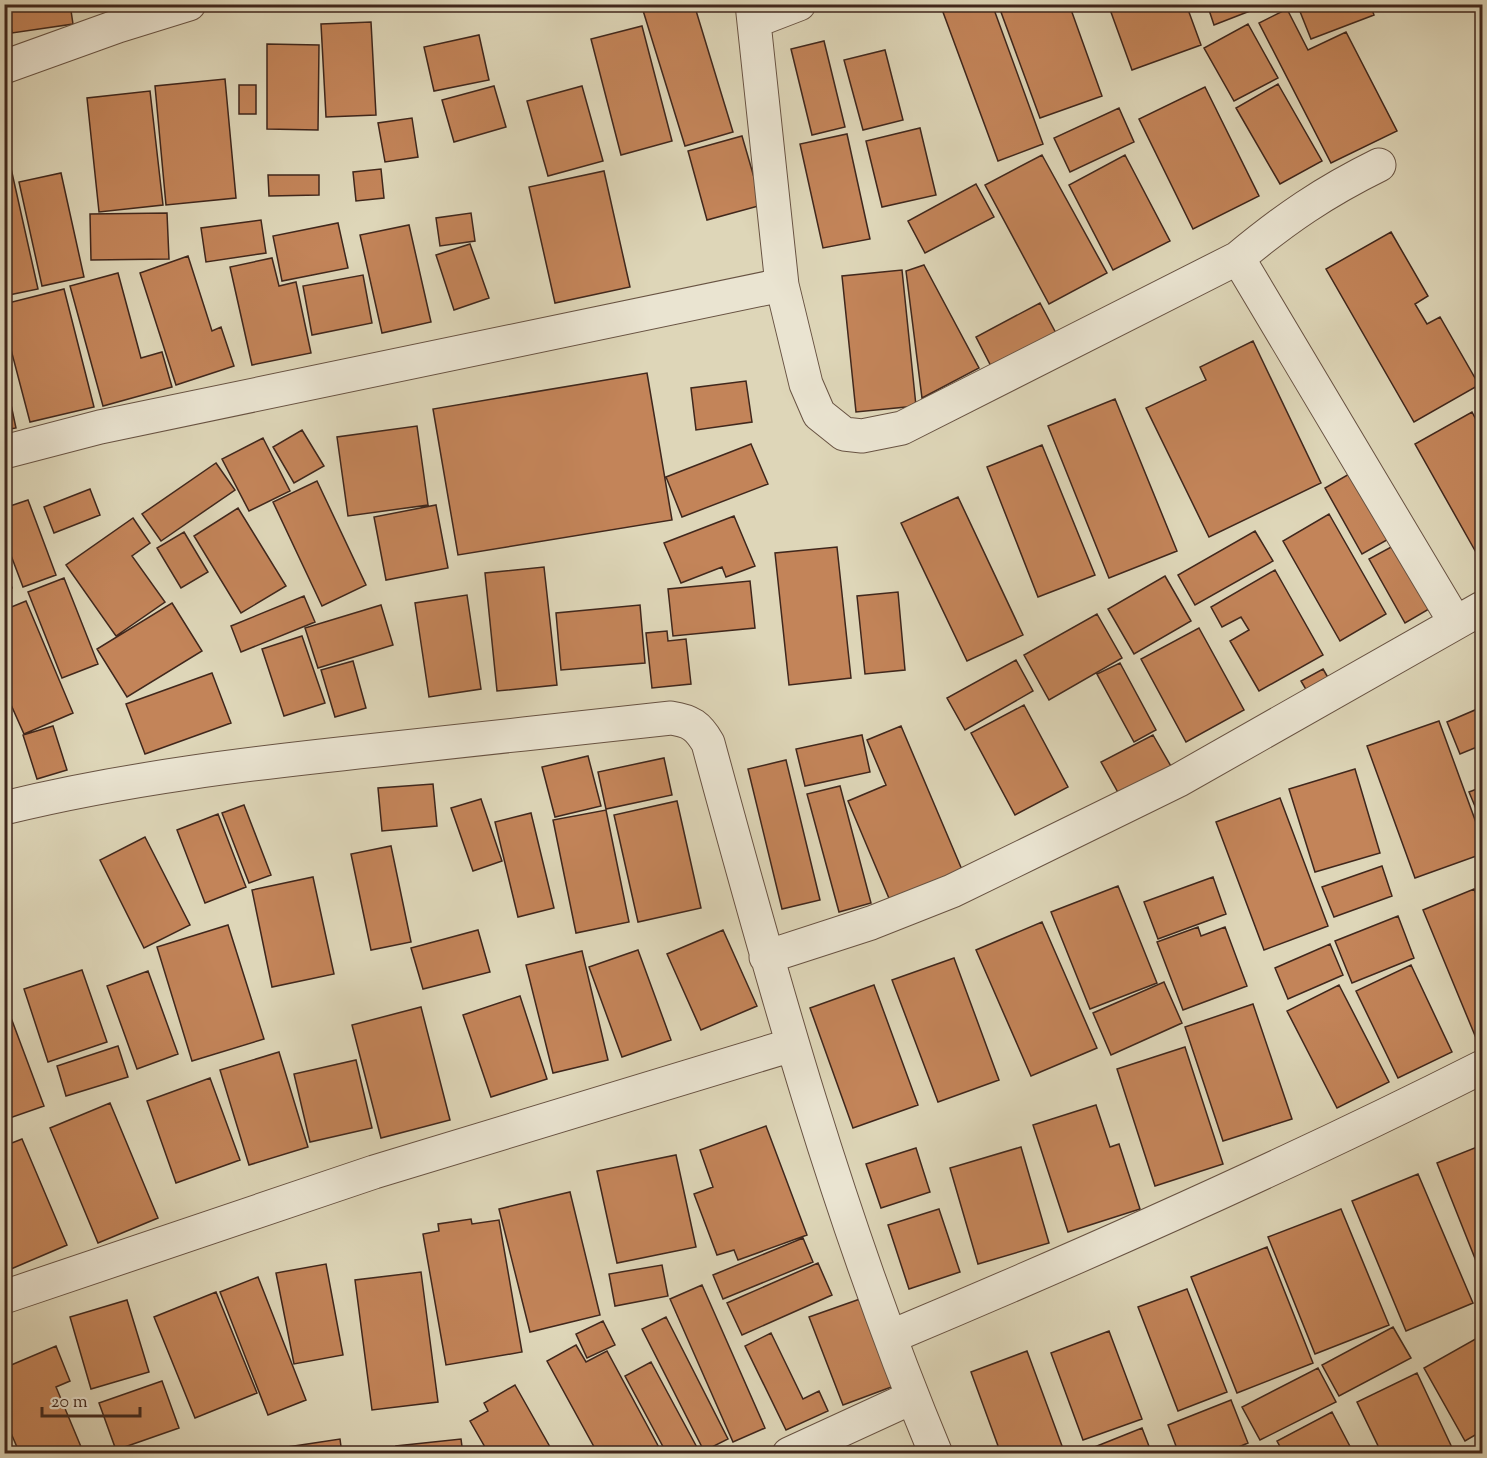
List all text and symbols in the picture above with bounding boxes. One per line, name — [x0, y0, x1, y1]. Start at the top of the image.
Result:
scale bar — [42, 1380, 140, 1418]
text: 20 m — [51, 1390, 88, 1416]

